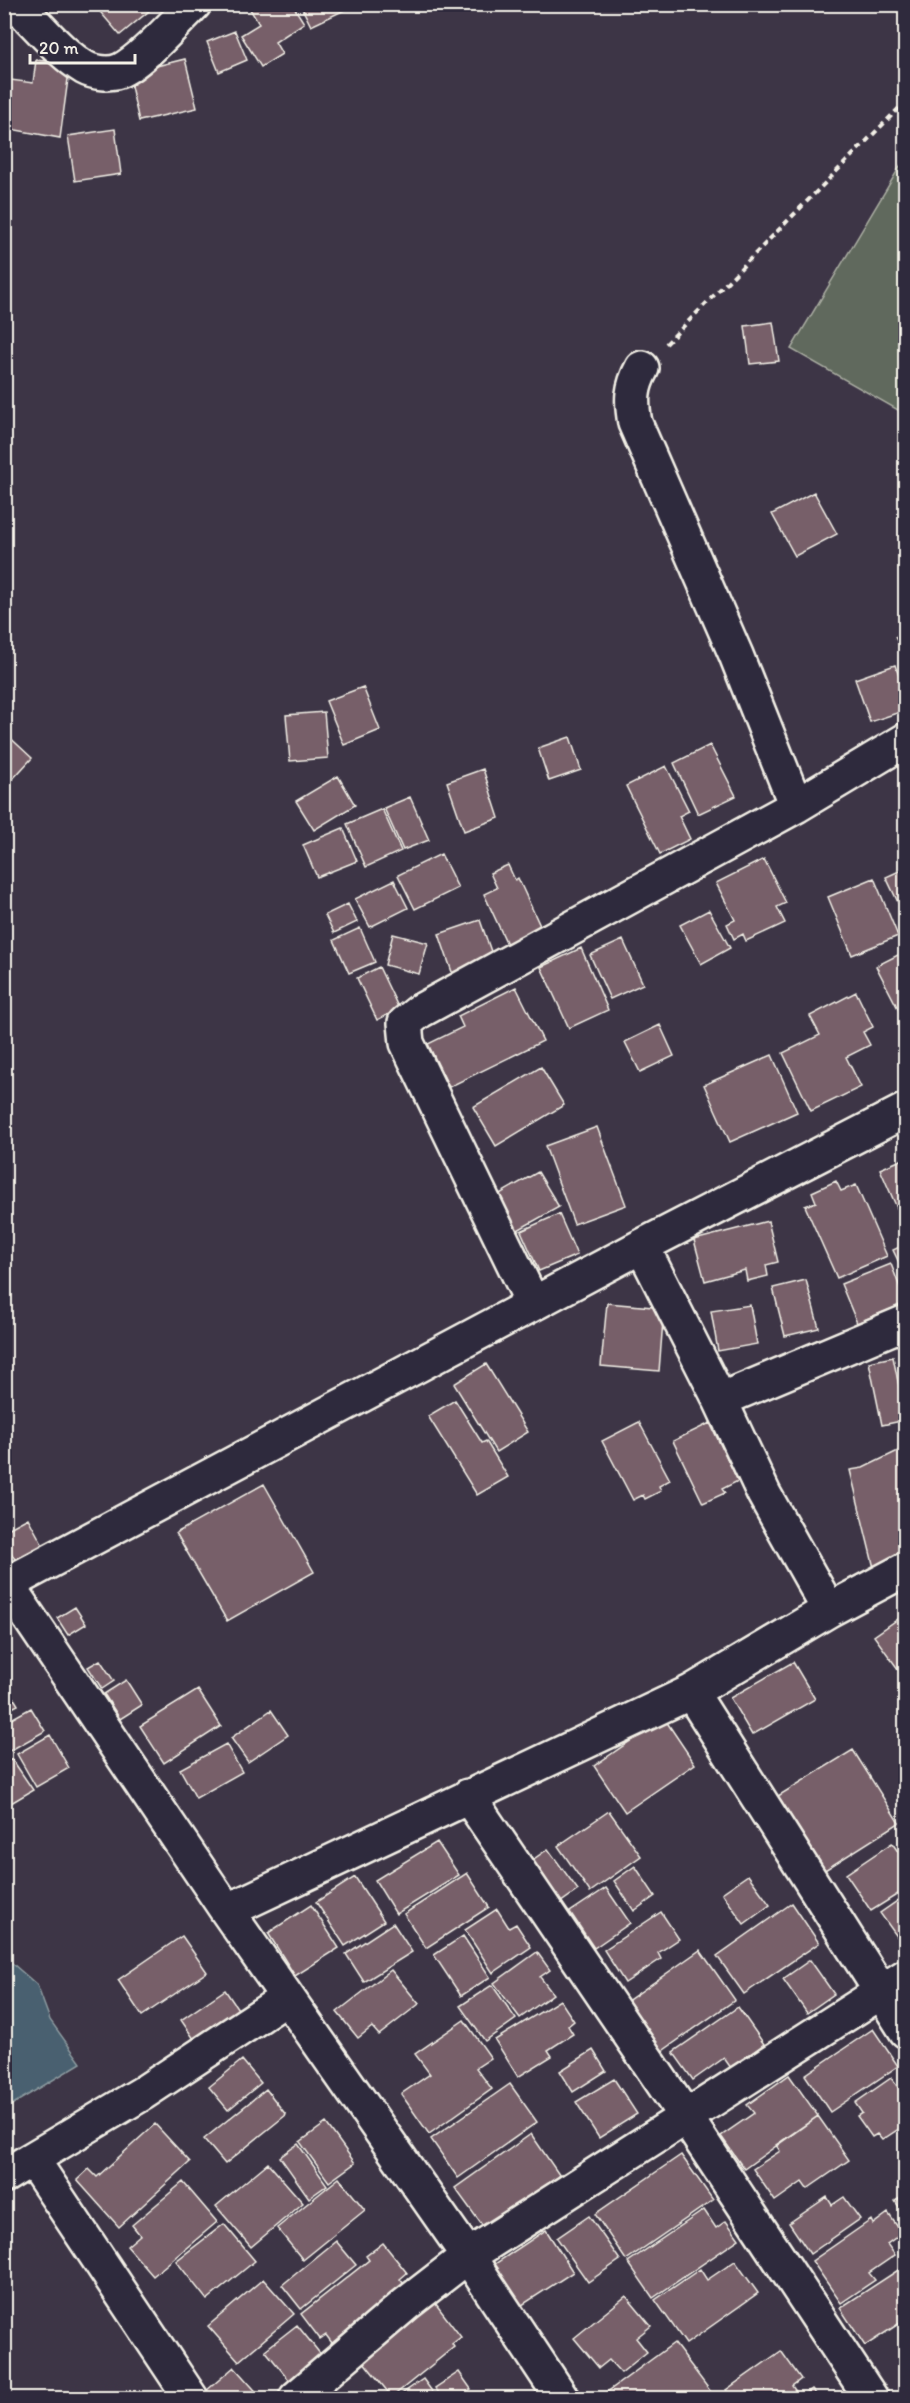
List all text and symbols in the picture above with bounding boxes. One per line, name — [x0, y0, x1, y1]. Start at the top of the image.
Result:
scale bar — [30, 27, 135, 65]
text: 20 m — [39, 37, 79, 59]

